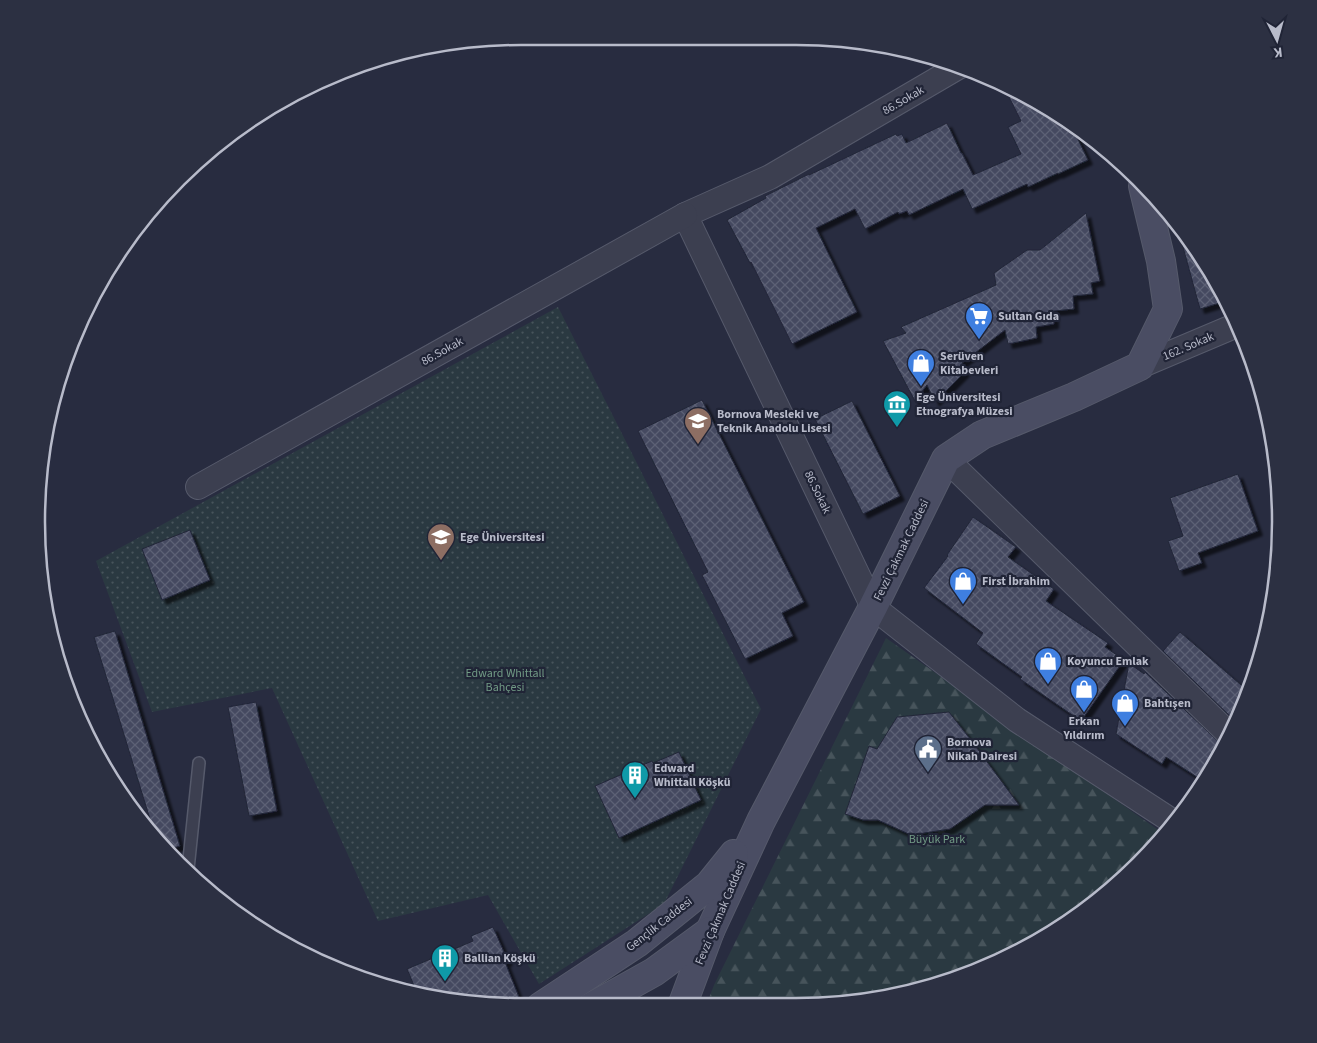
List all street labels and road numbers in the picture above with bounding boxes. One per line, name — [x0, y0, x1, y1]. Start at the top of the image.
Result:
street label: 86.Sokak — [879, 82, 927, 119]
street label: 162. Sokak — [1160, 328, 1216, 365]
street label: 86.Sokak — [418, 333, 466, 370]
street label: 86.Sokak — [800, 468, 835, 517]
street label: Fevzi Çakmak Caddesi — [870, 497, 933, 604]
street label: Fevzi Çakmak Caddesi — [691, 859, 750, 968]
street label: Gençlik Caddesi — [623, 893, 696, 956]

